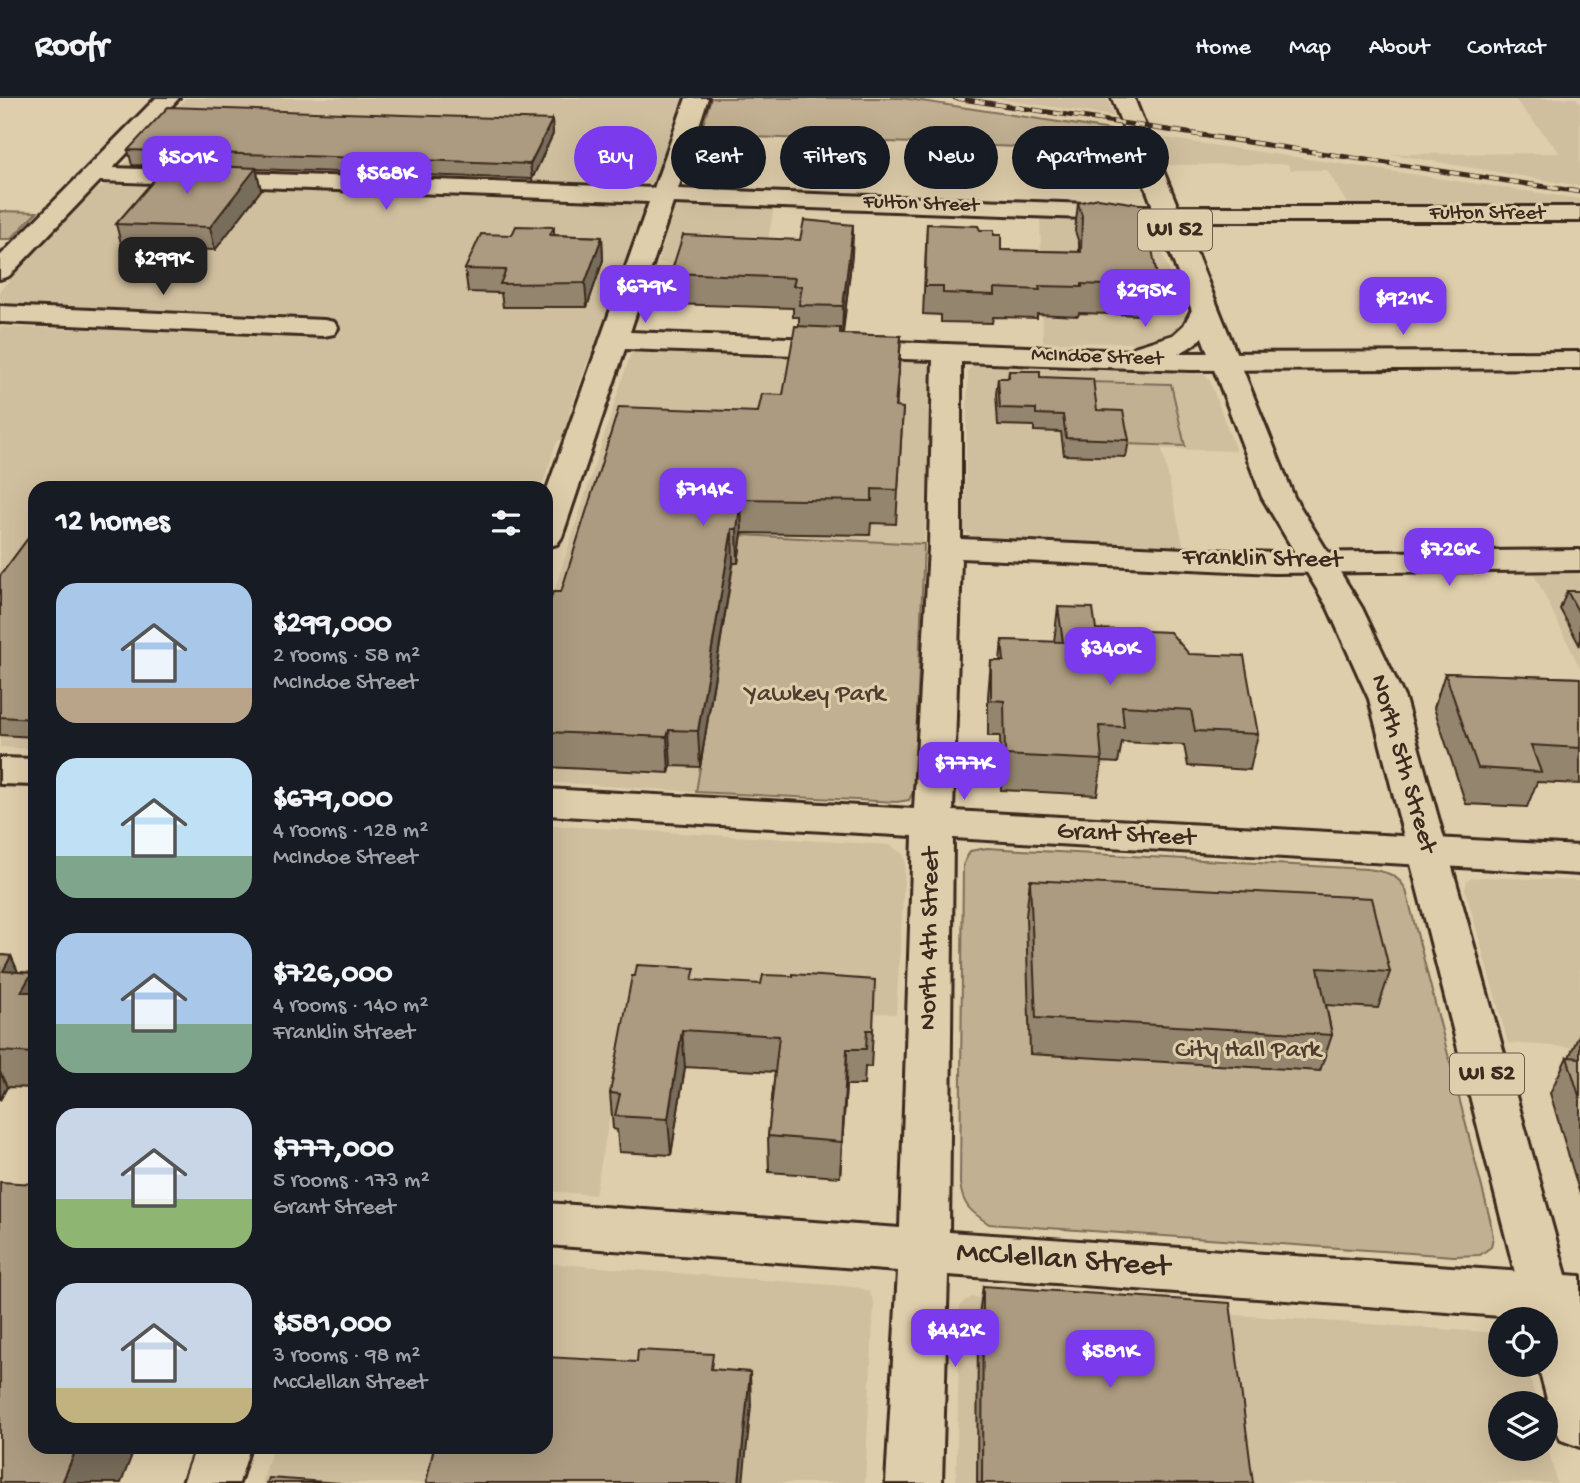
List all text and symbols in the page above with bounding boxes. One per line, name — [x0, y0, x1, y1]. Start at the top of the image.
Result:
text: Roofr — [35, 29, 108, 67]
text: Home — [1195, 34, 1251, 63]
text: Map — [1289, 34, 1331, 63]
text: About — [1369, 34, 1429, 63]
text: Contact — [1467, 34, 1545, 63]
chip: Buy — [574, 126, 657, 189]
chip: Rent — [671, 126, 766, 189]
chip: Filters — [780, 126, 890, 189]
chip: New — [904, 126, 998, 189]
chip: Apartment — [1012, 126, 1169, 189]
pin: $501K — [138, 136, 236, 196]
text: $501K — [158, 145, 216, 172]
pin: $568K — [337, 152, 435, 212]
text: $568K — [356, 161, 416, 188]
street label: Fulton Street — [862, 190, 982, 220]
street label: Fulton Street — [1428, 202, 1547, 227]
road number: WI 52 — [1138, 210, 1212, 250]
pin: $299K — [114, 238, 212, 297]
text: $299K — [134, 246, 192, 273]
pin: $679K — [596, 266, 694, 325]
pin: $295K — [1096, 270, 1194, 329]
text: $679K — [616, 274, 674, 301]
text: $295K — [1116, 278, 1174, 305]
pin: $921K — [1354, 278, 1452, 337]
text: $921K — [1375, 286, 1431, 313]
street label: McIndoe Street — [1031, 343, 1166, 373]
pin: $714K — [654, 468, 752, 528]
text: $714K — [675, 477, 731, 504]
icon: filters — [487, 504, 525, 542]
text: 12 homes — [56, 506, 169, 541]
pin: $726K — [1400, 528, 1498, 588]
text: $726K — [1420, 537, 1478, 564]
street label: Franklin Street — [1181, 543, 1345, 577]
text: $299,000 — [273, 608, 392, 643]
icon: home — [112, 611, 196, 695]
pin: $340K — [1061, 628, 1159, 687]
text: $340K — [1081, 636, 1139, 663]
text: 2 rooms · 58 m² — [273, 643, 420, 670]
text: McIndoe Street — [273, 670, 417, 697]
street label: North 5th Street — [1362, 671, 1443, 859]
park label: Yawkey Park — [743, 680, 887, 711]
pin: $777K — [915, 742, 1013, 802]
text: $777K — [935, 751, 993, 778]
text: $679,000 — [273, 783, 393, 818]
icon: home — [112, 786, 196, 870]
street label: Grant Street — [1056, 817, 1198, 855]
text: 4 rooms · 128 m² — [273, 818, 428, 845]
text: McIndoe Street — [273, 845, 417, 872]
street label: North 4th Street — [914, 845, 948, 1031]
text: $726,000 — [273, 958, 393, 993]
icon: home — [112, 961, 196, 1045]
text: 4 rooms · 140 m² — [273, 993, 428, 1020]
text: Franklin Street — [273, 1020, 415, 1047]
park label: City Hall Park — [1175, 1036, 1323, 1067]
road number: WI 52 — [1450, 1054, 1524, 1094]
text: $777,000 — [273, 1133, 394, 1168]
icon: home — [112, 1136, 196, 1220]
text: 5 rooms · 173 m² — [273, 1168, 430, 1195]
text: Grant Street — [273, 1195, 396, 1222]
street label: McClellan Street — [955, 1235, 1174, 1288]
map controls — [1488, 1307, 1558, 1461]
button: locate — [1488, 1307, 1558, 1377]
text: $581,000 — [273, 1308, 391, 1343]
pin: $442K — [906, 1310, 1004, 1369]
icon: home — [112, 1311, 196, 1395]
text: $442K — [927, 1318, 983, 1345]
pin: $581K — [1061, 1330, 1159, 1390]
text: $581K — [1082, 1339, 1138, 1366]
text: 3 rooms · 98 m² — [273, 1343, 420, 1370]
text: McClellan Street — [273, 1370, 427, 1397]
button: layers — [1488, 1391, 1558, 1461]

